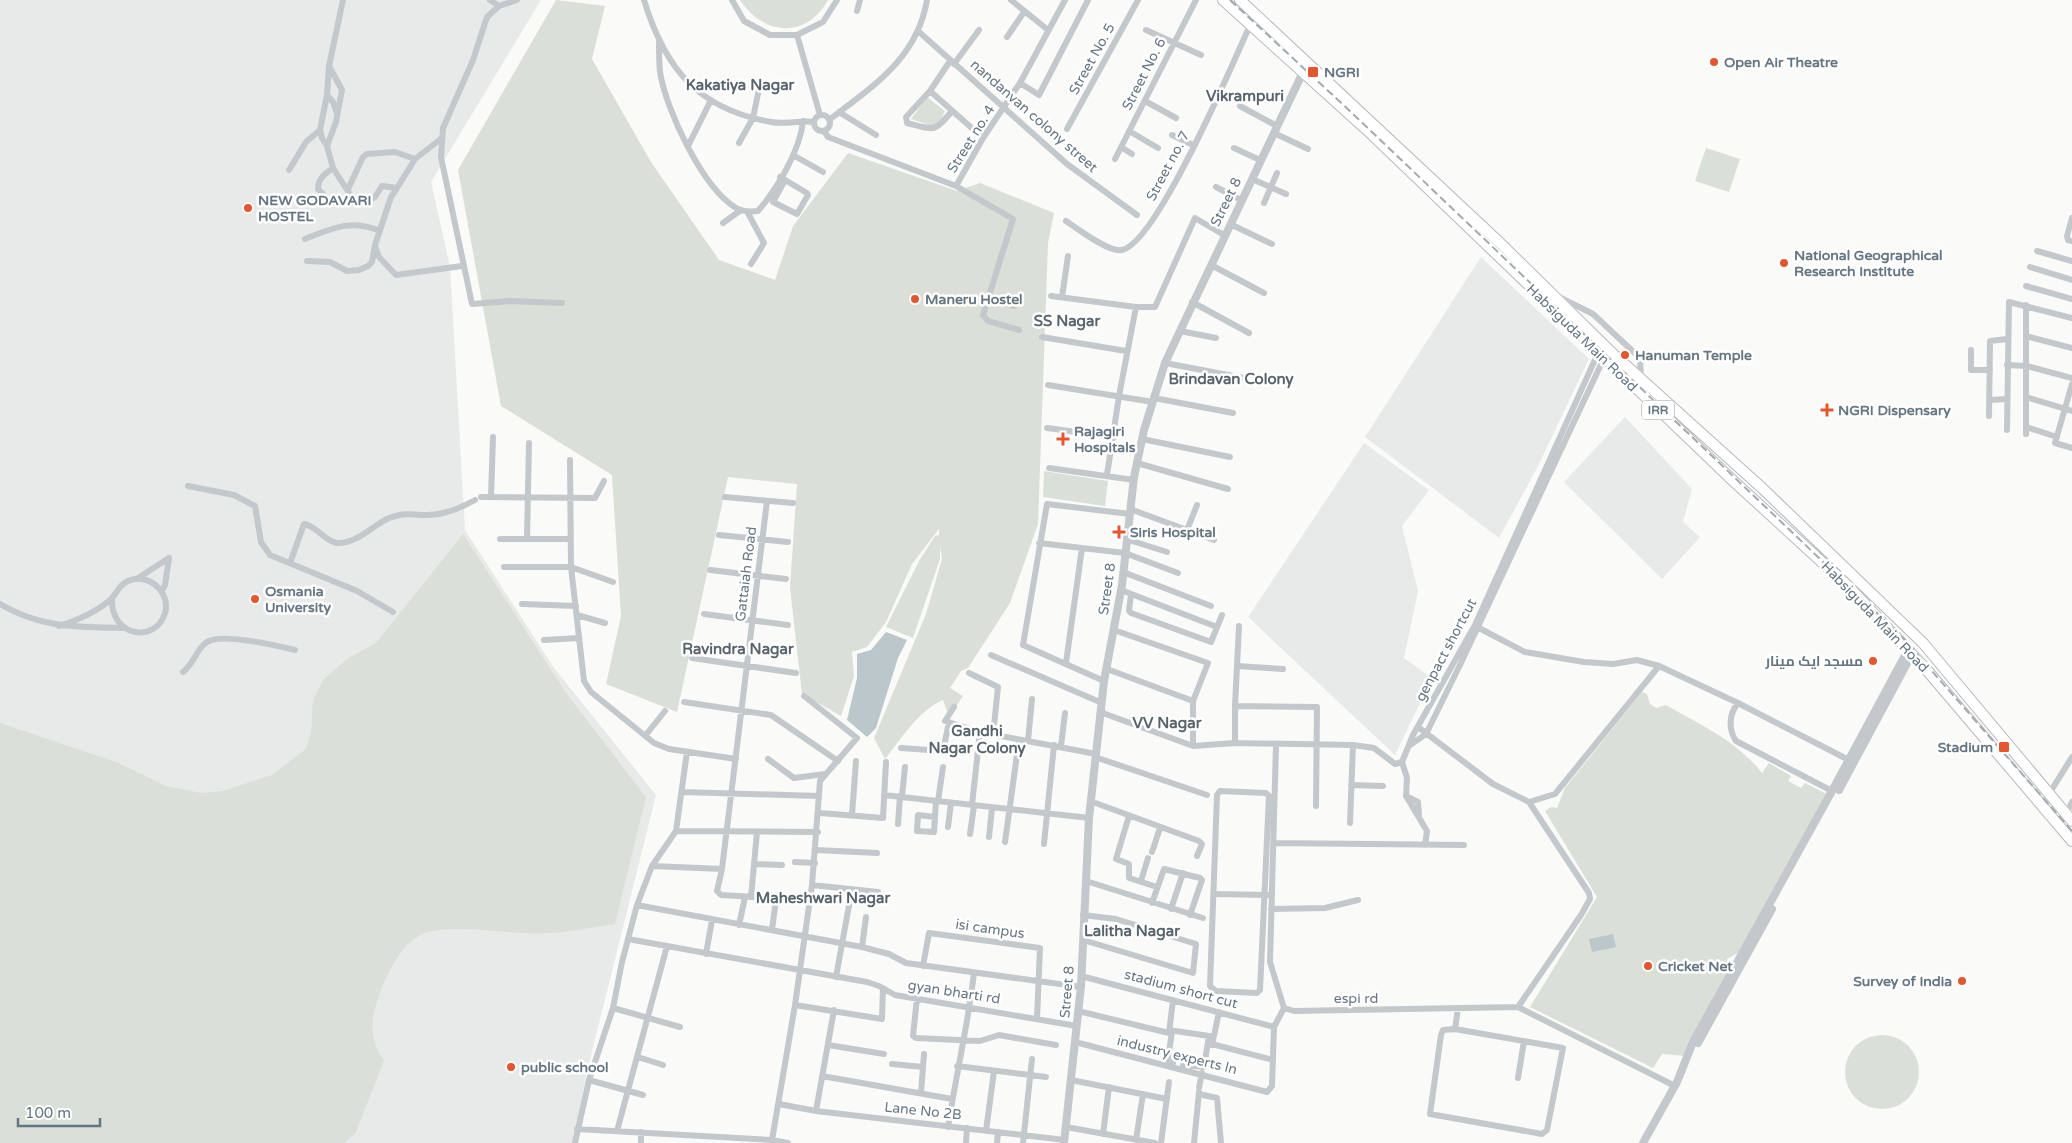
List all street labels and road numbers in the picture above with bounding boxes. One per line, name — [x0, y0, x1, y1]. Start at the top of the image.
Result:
street label: Street No. 5 — [1065, 20, 1119, 98]
street label: Street No. 6 — [1118, 35, 1170, 113]
street label: nandanvan colony street — [967, 56, 1102, 176]
street label: Street no. 4 — [943, 102, 999, 176]
street label: Street no. 7 — [1143, 128, 1193, 204]
street label: Street 8 — [1207, 175, 1245, 229]
street label: Habsiguda Main Road — [1523, 281, 1641, 395]
road number: IRR — [1642, 400, 1674, 420]
street label: Gattaiah Road — [732, 526, 760, 622]
street label: Habsiguda Main Road — [1818, 558, 1932, 676]
street label: Street 8 — [1095, 562, 1119, 616]
street label: genpact shortcut — [1412, 595, 1481, 704]
street label: isi campus — [954, 916, 1026, 942]
street label: Street 8 — [1056, 965, 1078, 1019]
street label: stadium short cut — [1122, 966, 1240, 1012]
street label: gyan bharti rd — [907, 976, 1001, 1008]
street label: espi rd — [1334, 990, 1378, 1007]
street label: industry experts ln — [1115, 1032, 1239, 1078]
street label: Lane No 2B — [883, 1098, 963, 1124]

